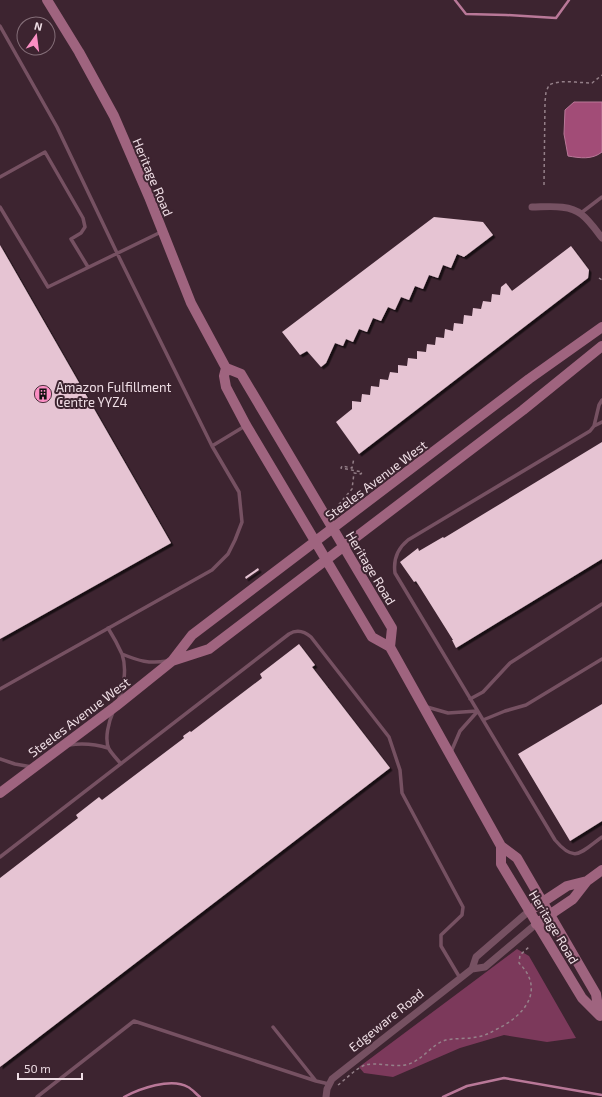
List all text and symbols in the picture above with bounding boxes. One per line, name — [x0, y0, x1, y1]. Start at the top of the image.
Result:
north arrow — [16, 16, 56, 56]
text: N — [33, 19, 44, 33]
street label: Heritage Road — [129, 136, 177, 218]
place label: Amazon Fulfillment Centre YYZ4 — [56, 379, 172, 410]
building icon: Amazon Fulfillment Centre YYZ4 — [33, 384, 53, 404]
street label: Steeles Avenue West — [322, 437, 430, 523]
street label: Heritage Road — [343, 528, 399, 608]
street label: Steeles Avenue West — [25, 674, 133, 760]
street label: Heritage Road — [526, 887, 582, 967]
street label: Edgeware Road — [345, 985, 427, 1055]
scale bar — [18, 1055, 82, 1081]
text: 50 m — [24, 1061, 51, 1075]

